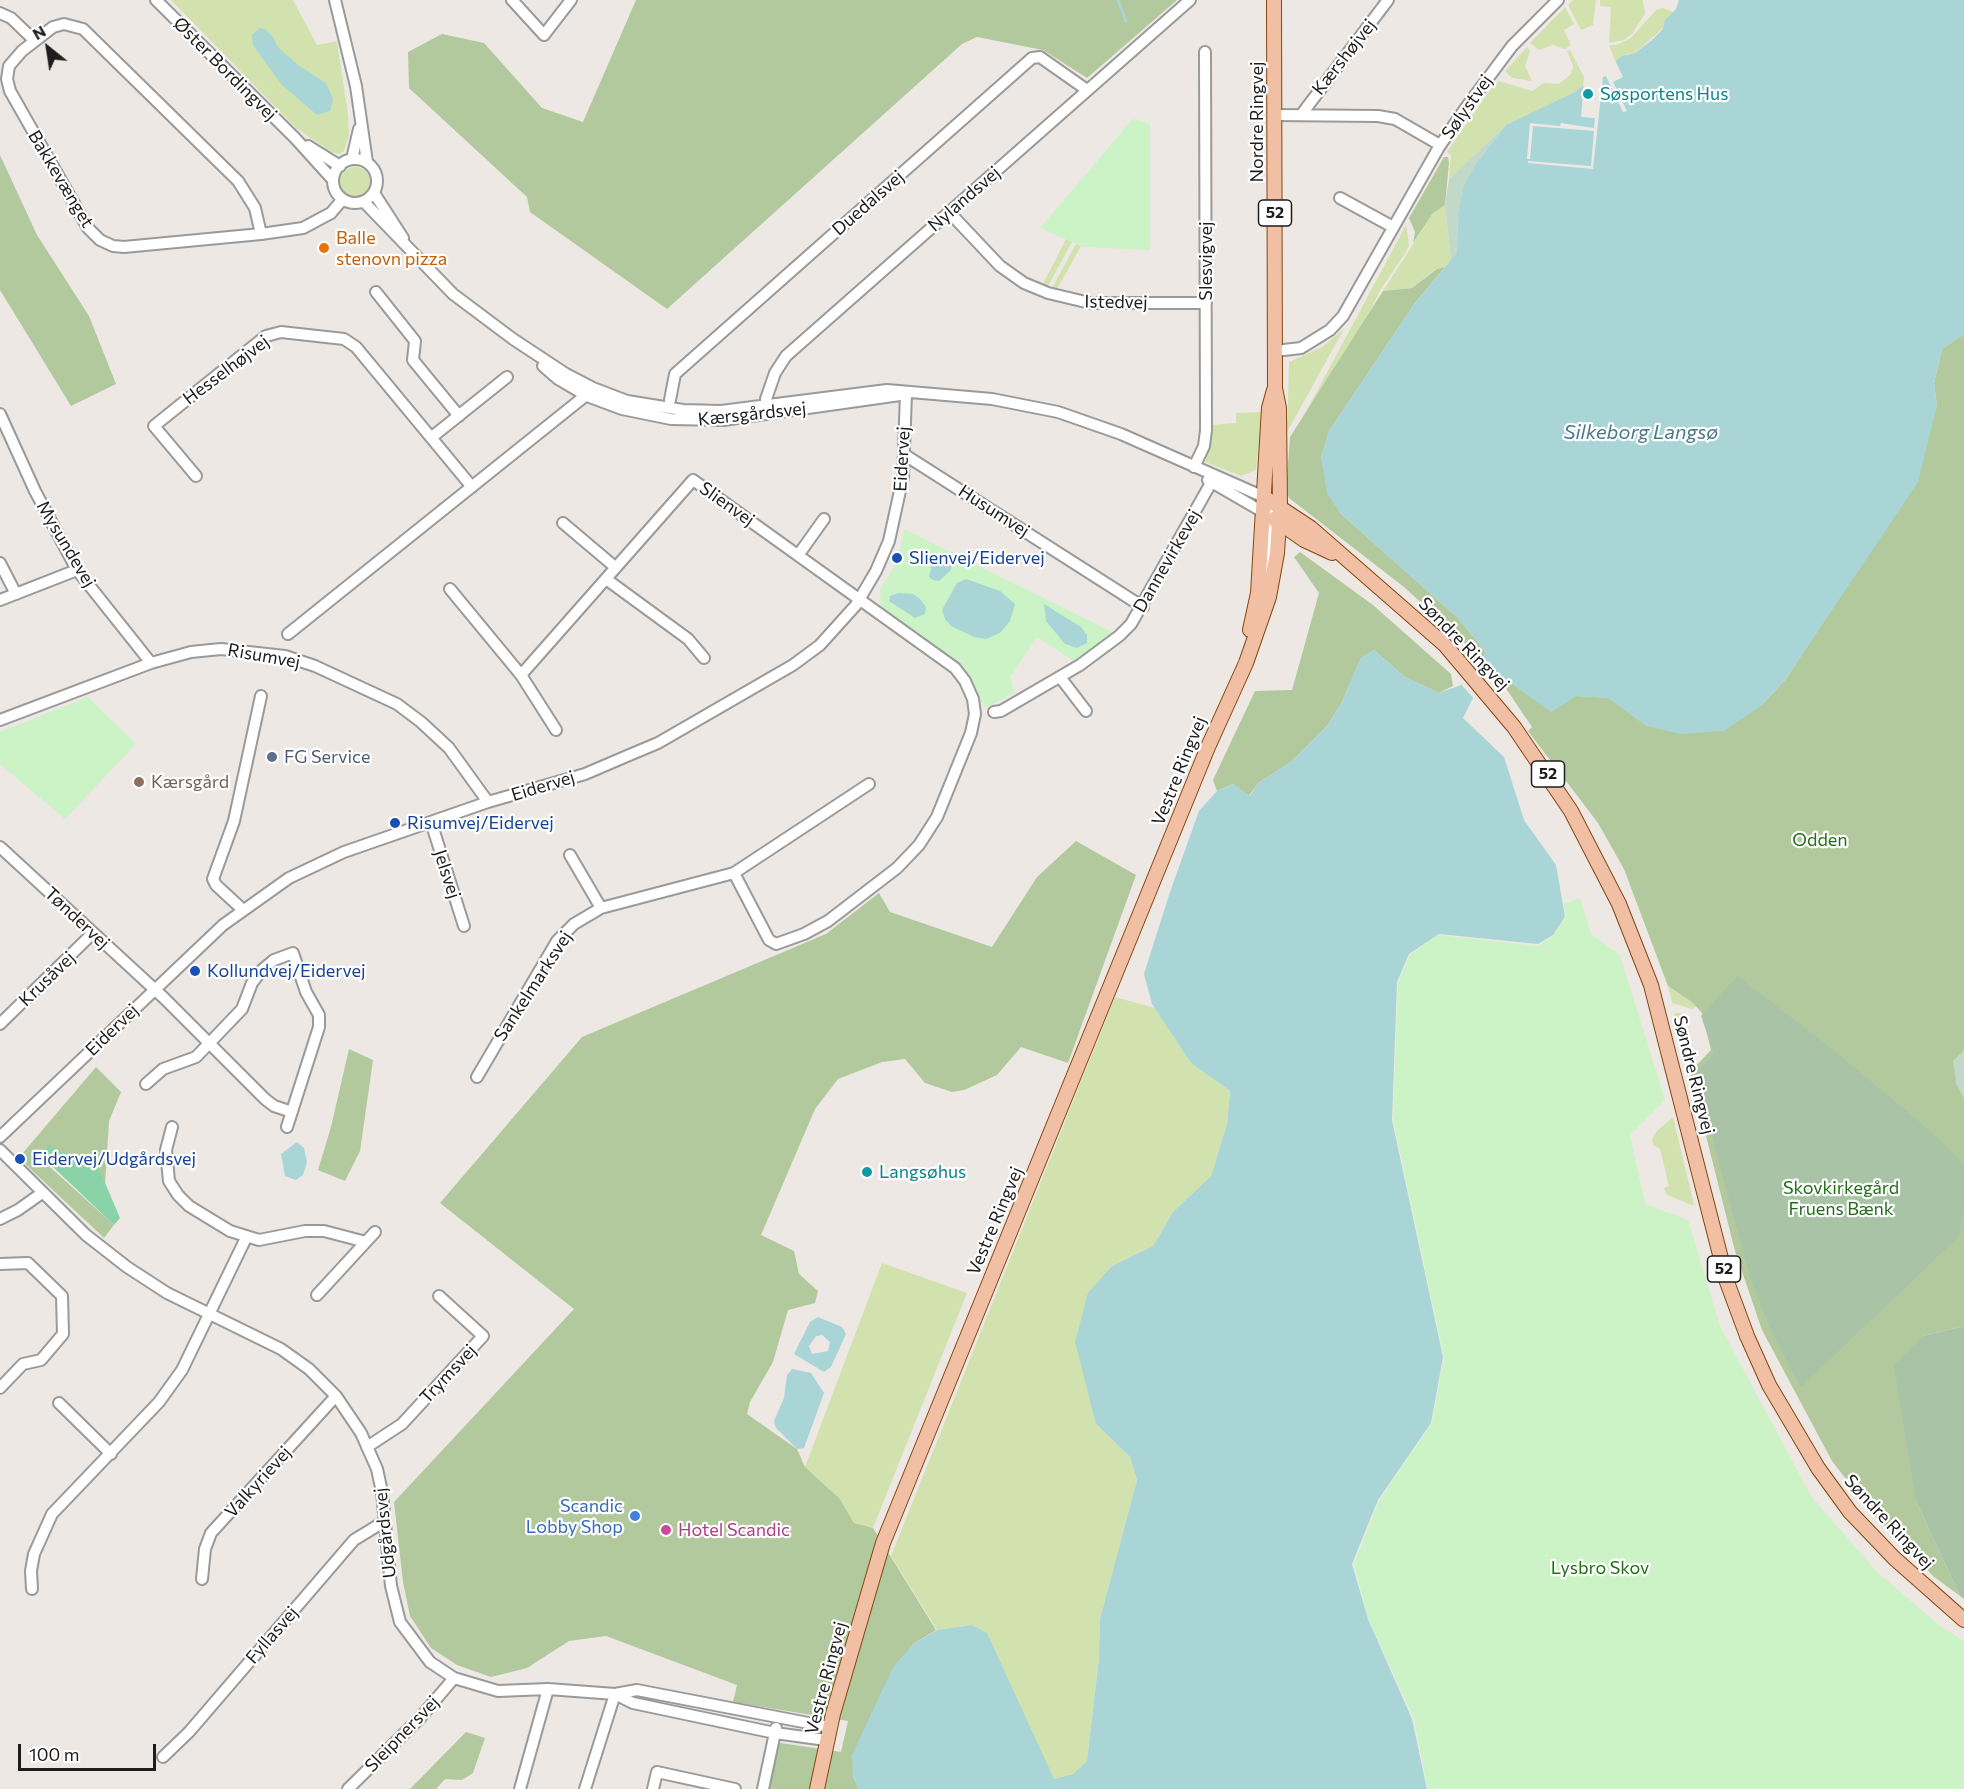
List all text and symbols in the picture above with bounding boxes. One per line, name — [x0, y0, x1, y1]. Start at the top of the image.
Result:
street label: Øster Bordingvej — [169, 13, 281, 125]
street label: Kærshøjvej — [1308, 15, 1380, 99]
north arrow — [18, 18, 78, 78]
text: N — [29, 21, 49, 43]
street label: Nordre Ringvej — [1246, 61, 1268, 183]
street label: Sølystvej — [1437, 71, 1497, 143]
place label: Søsportens Hus — [1600, 83, 1728, 105]
marker: Søsportens Hus — [1581, 87, 1595, 101]
street label: Bakkevænget — [23, 126, 99, 232]
street label: Nylandsvej — [923, 162, 1005, 236]
street label: Duedalsvej — [828, 166, 908, 240]
road number: 52 — [1258, 200, 1292, 226]
street label: Slesvigvej — [1195, 221, 1217, 301]
place label: Balle stenovn pizza — [336, 227, 447, 270]
marker: Balle stenovn pizza — [317, 241, 331, 255]
street label: Istedvej — [1084, 291, 1148, 313]
street label: Hesselhøjvej — [179, 331, 273, 409]
street label: Kærsgårdsvej — [697, 398, 807, 430]
water label: Silkeborg Langsø — [1564, 420, 1718, 444]
street label: Eidervej — [890, 426, 914, 492]
street label: Slienvej — [695, 477, 759, 531]
street label: Husumvej — [954, 480, 1034, 542]
street label: Mysundevej — [32, 497, 100, 591]
street label: Dannevirkevej — [1129, 506, 1205, 616]
place label: Slienvej/Eidervej — [909, 547, 1045, 569]
marker: Slienvej/Eidervej — [890, 551, 904, 565]
street label: Søndre Ringvej — [1414, 593, 1514, 695]
street label: Risumvej — [226, 639, 302, 673]
street label: Vestre Ringvej — [1147, 713, 1211, 829]
place label: FG Service — [284, 746, 370, 768]
marker: FG Service — [265, 750, 279, 764]
road number: 52 — [1532, 761, 1564, 787]
street label: Eidervej — [509, 766, 577, 806]
place label: Kærsgård — [151, 771, 229, 793]
marker: Kærsgård — [132, 775, 146, 789]
place label: Risumvej/Eidervej — [407, 812, 554, 834]
marker: Risumvej/Eidervej — [388, 816, 402, 830]
park label: Odden — [1792, 829, 1848, 851]
street label: Jelsvej — [429, 847, 465, 901]
street label: Tøndervej — [40, 882, 114, 954]
street label: Sankelmarksvej — [489, 927, 577, 1045]
street label: Krusåvej — [14, 947, 80, 1011]
place label: Kollundvej/Eidervej — [207, 960, 365, 982]
marker: Kollundvej/Eidervej — [188, 964, 202, 978]
street label: Eidervej — [81, 1000, 143, 1060]
street label: Søndre Ringvej — [1669, 1013, 1719, 1137]
place label: Eidervej/Udgårdsvej — [32, 1148, 196, 1170]
marker: Eidervej/Udgårdsvej — [13, 1152, 27, 1166]
place label: Langsøhus — [879, 1161, 966, 1183]
street label: Vestre Ringvej — [962, 1164, 1028, 1278]
marker: Langsøhus — [860, 1165, 874, 1179]
park label: Skovkirkegård Fruens Bænk — [1783, 1177, 1899, 1220]
road number: 52 — [1708, 1256, 1740, 1282]
street label: Trymsvej — [415, 1340, 481, 1408]
street label: Valkyrievej — [220, 1442, 296, 1522]
street label: Søndre Ringvej — [1840, 1470, 1938, 1574]
street label: Udgårdsvej — [370, 1487, 400, 1579]
place label: Scandic Lobby Shop — [526, 1495, 623, 1538]
marker: Scandic Lobby Shop — [628, 1509, 642, 1523]
place label: Hotel Scandic — [678, 1519, 790, 1541]
marker: Hotel Scandic — [659, 1523, 673, 1537]
park label: Lysbro Skov — [1551, 1557, 1649, 1579]
street label: Fyllasvej — [241, 1602, 303, 1668]
street label: Vestre Ringvej — [801, 1619, 851, 1737]
street label: Sleipnersvej — [360, 1691, 444, 1777]
scale bar — [21, 1732, 159, 1770]
text: 100 m — [29, 1743, 79, 1765]

